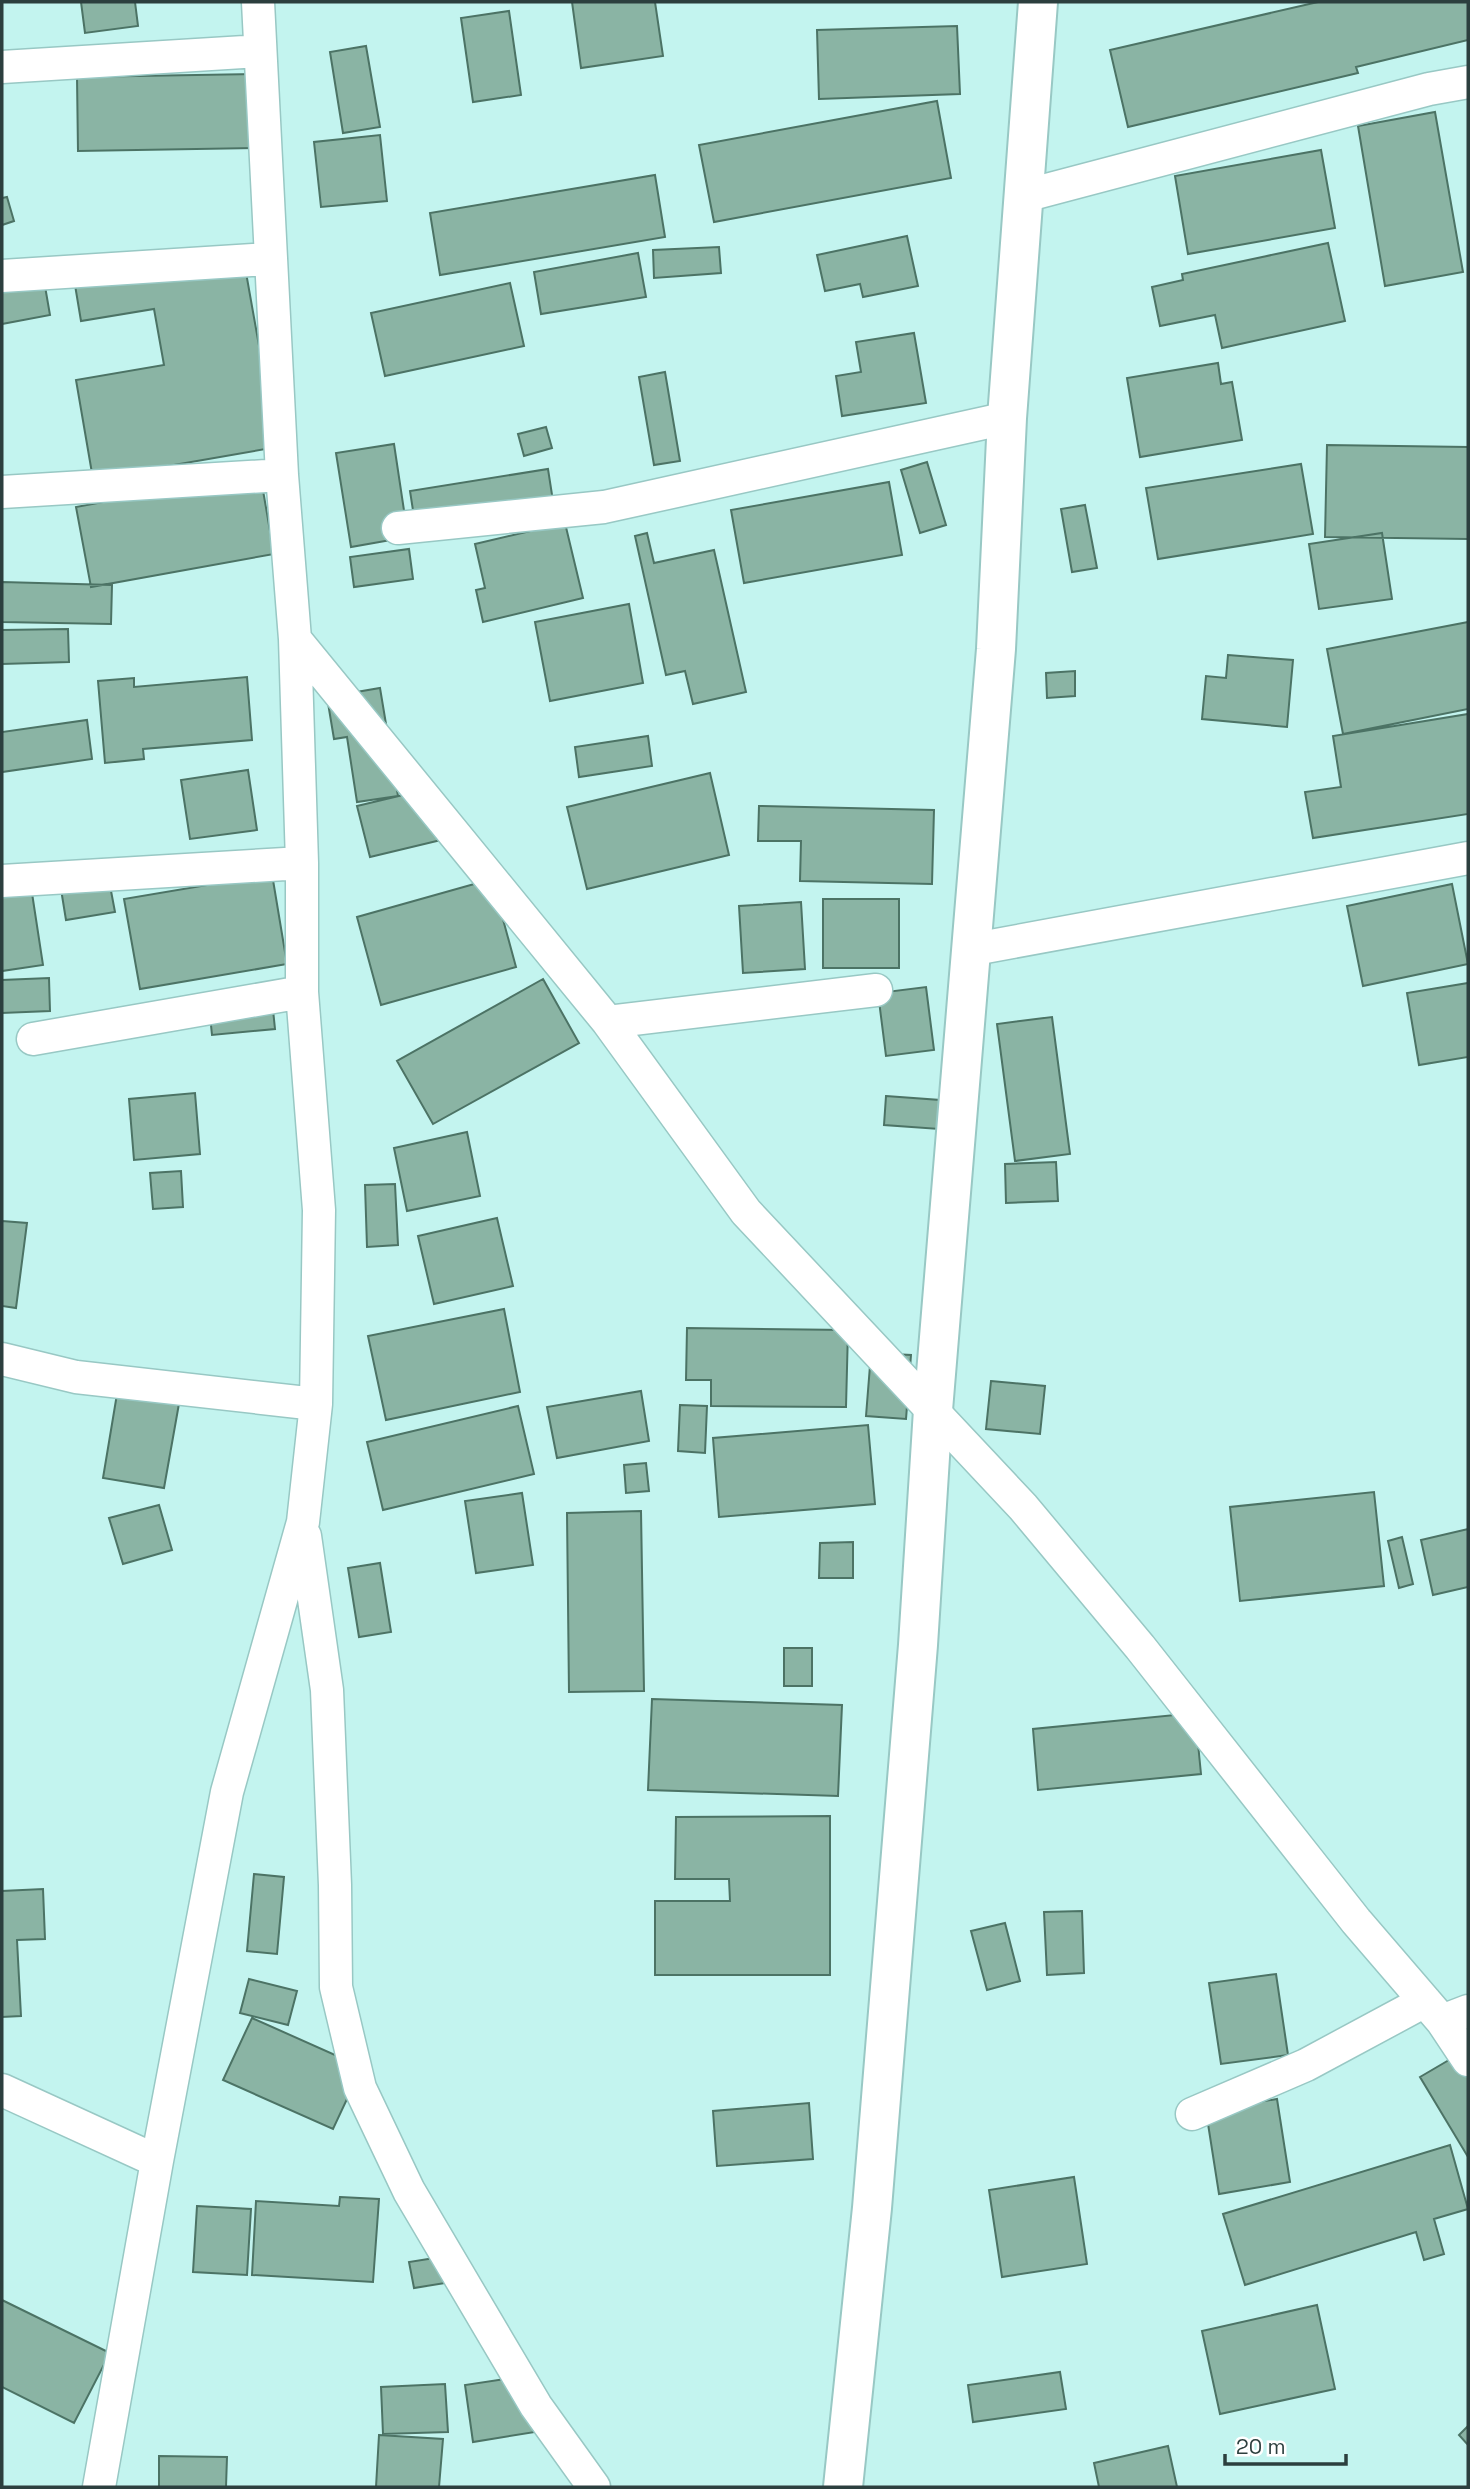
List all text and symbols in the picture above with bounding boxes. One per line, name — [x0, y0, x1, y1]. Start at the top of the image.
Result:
scale bar — [1225, 2422, 1346, 2466]
text: 20 m — [1236, 2433, 1286, 2460]

